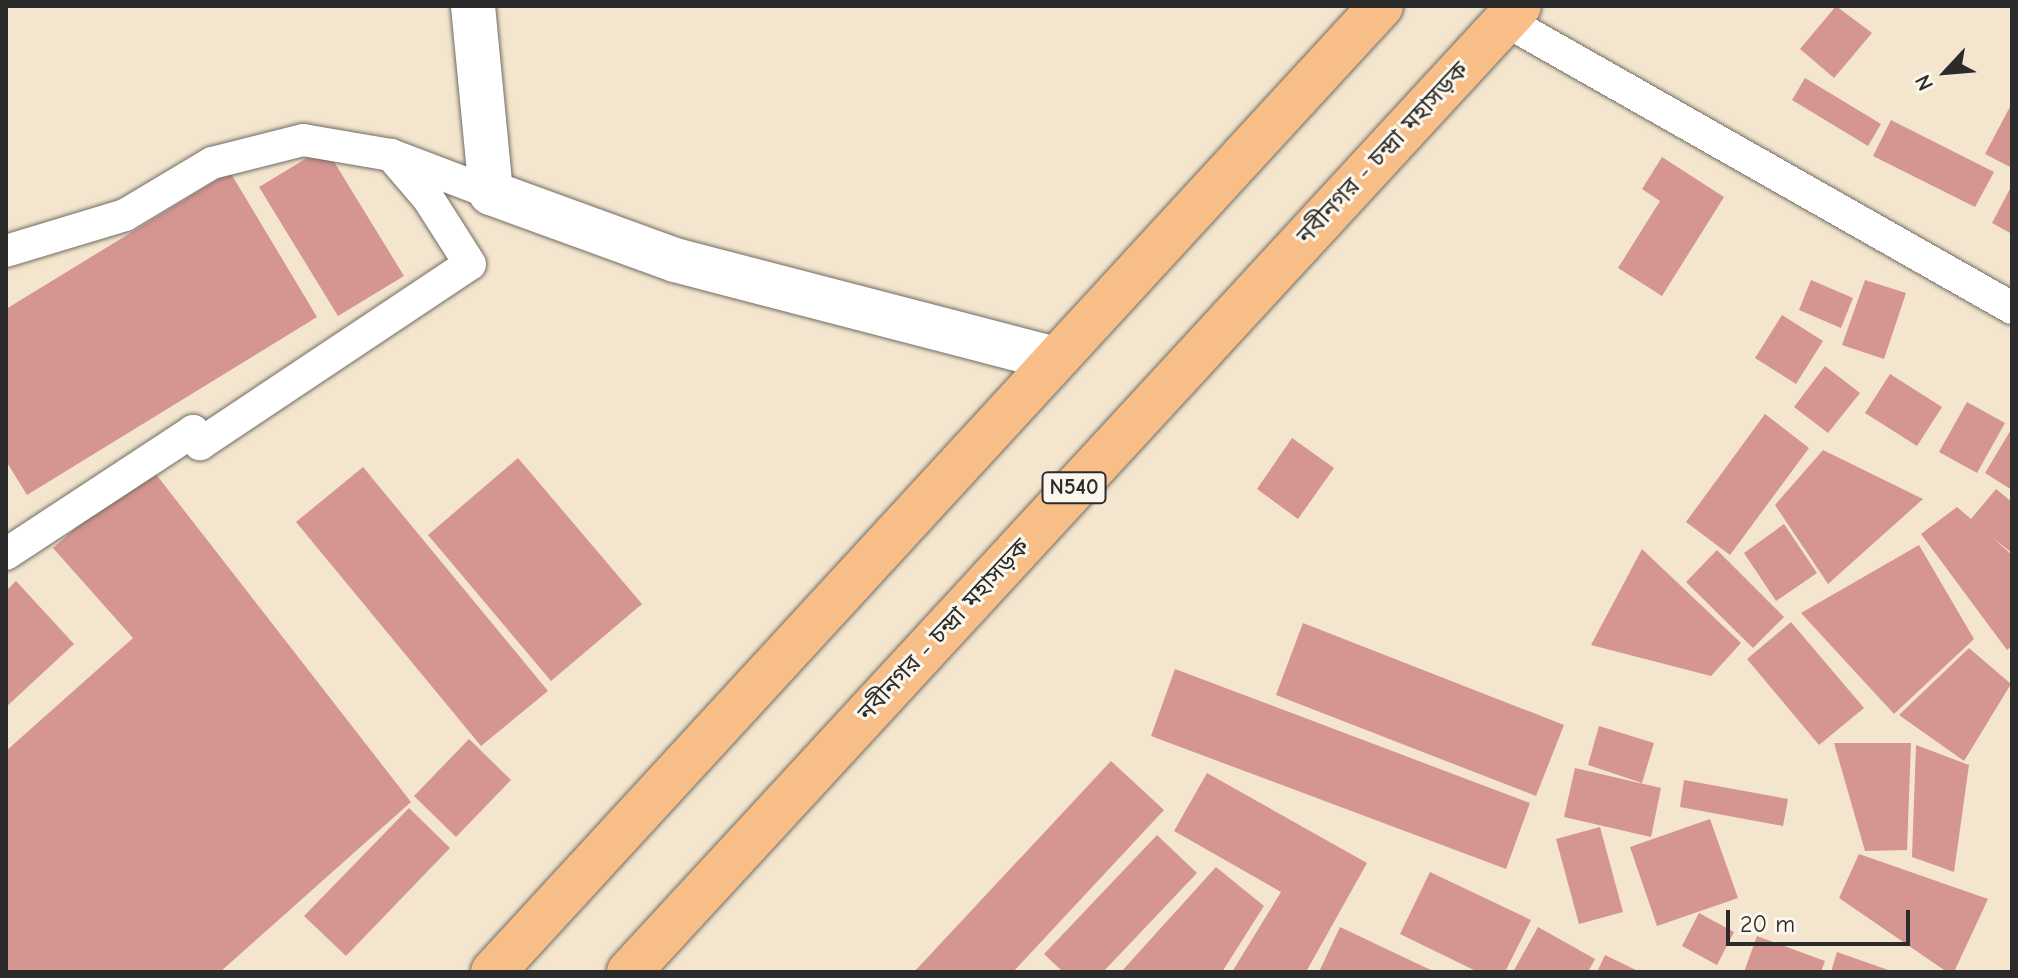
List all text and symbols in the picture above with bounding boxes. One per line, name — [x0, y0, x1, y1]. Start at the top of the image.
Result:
north arrow — [1906, 32, 1986, 112]
street label: নবীনগর - চন্দ্রা মহাসড়ক — [1291, 56, 1475, 250]
text: N — [1910, 70, 1939, 95]
road number: N540 — [1040, 470, 1108, 506]
street label: নবীনগর - চন্দ্রা মহাসড়ক — [852, 533, 1036, 727]
scale bar — [1730, 894, 1914, 944]
text: 20 m — [1740, 910, 1795, 938]

